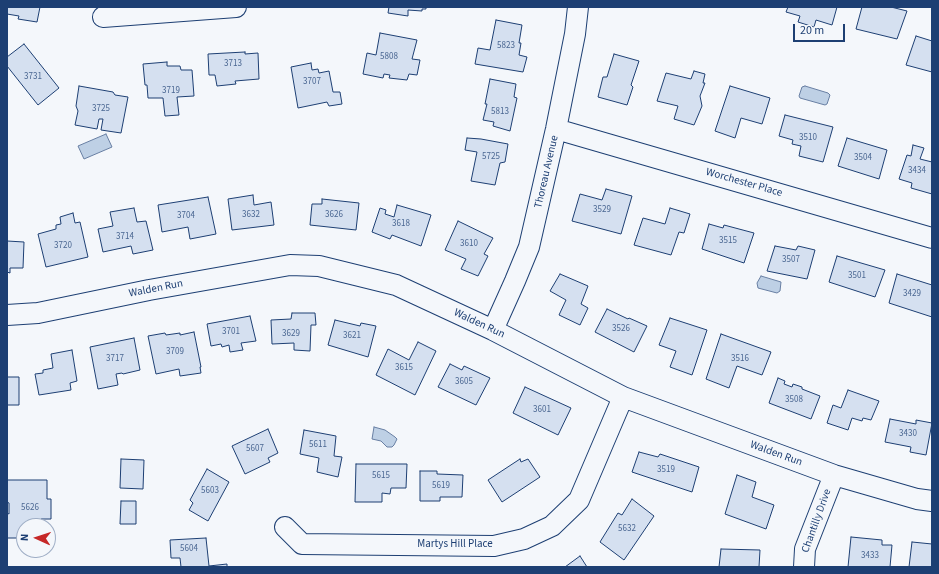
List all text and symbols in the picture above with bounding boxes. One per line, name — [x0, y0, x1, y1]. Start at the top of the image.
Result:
scale bar — [795, 16, 847, 42]
text: 20 m — [800, 22, 824, 39]
house number: 5823 — [497, 41, 515, 51]
house number: 5808 — [380, 52, 398, 62]
house number: 3713 — [224, 59, 242, 69]
house number: 3731 — [24, 72, 42, 82]
house number: 3707 — [303, 77, 321, 87]
house number: 3719 — [162, 86, 180, 96]
house number: 3725 — [92, 104, 110, 114]
house number: 5813 — [491, 107, 509, 117]
house number: 3510 — [799, 133, 817, 143]
street label: Thoreau Avenue — [532, 134, 562, 210]
house number: 5725 — [482, 152, 500, 162]
house number: 3504 — [854, 153, 872, 163]
street label: Worchester Place — [704, 166, 784, 200]
house number: 3434 — [908, 166, 926, 176]
house number: 3529 — [593, 205, 611, 215]
house number: 3632 — [242, 210, 260, 220]
house number: 3626 — [325, 210, 343, 220]
house number: 3704 — [177, 211, 195, 221]
house number: 3618 — [392, 219, 410, 229]
house number: 3714 — [116, 232, 134, 242]
house number: 3515 — [719, 236, 737, 246]
house number: 3610 — [460, 239, 478, 249]
house number: 3720 — [54, 241, 72, 251]
house number: 3507 — [782, 255, 800, 265]
house number: 3501 — [848, 271, 866, 281]
street label: Walden Run — [128, 277, 184, 301]
house number: 3429 — [903, 289, 921, 299]
street label: Walden Run — [451, 306, 507, 342]
house number: 3526 — [612, 324, 630, 334]
house number: 3701 — [222, 327, 240, 337]
house number: 3629 — [282, 329, 300, 339]
house number: 3621 — [343, 331, 361, 341]
house number: 3709 — [166, 347, 184, 357]
house number: 3717 — [106, 354, 124, 364]
house number: 3516 — [731, 354, 749, 364]
house number: 3615 — [395, 363, 413, 373]
house number: 3605 — [455, 377, 473, 387]
house number: 3508 — [785, 395, 803, 405]
house number: 3601 — [533, 405, 551, 415]
house number: 3430 — [899, 429, 917, 439]
street label: Walden Run — [748, 438, 804, 470]
house number: 5611 — [309, 440, 327, 450]
house number: 5607 — [246, 444, 264, 454]
house number: 3519 — [657, 465, 675, 475]
house number: 5615 — [372, 471, 390, 481]
house number: 5619 — [432, 481, 450, 491]
house number: 5603 — [201, 486, 219, 496]
street label: Chantilly Drive — [799, 487, 835, 555]
house number: 5626 — [21, 503, 39, 513]
north arrow — [16, 518, 56, 558]
house number: 5632 — [618, 524, 636, 534]
text: N — [17, 533, 32, 541]
street label: Martys Hill Place — [417, 538, 493, 552]
house number: 5604 — [180, 544, 198, 554]
house number: 3433 — [861, 551, 879, 561]

